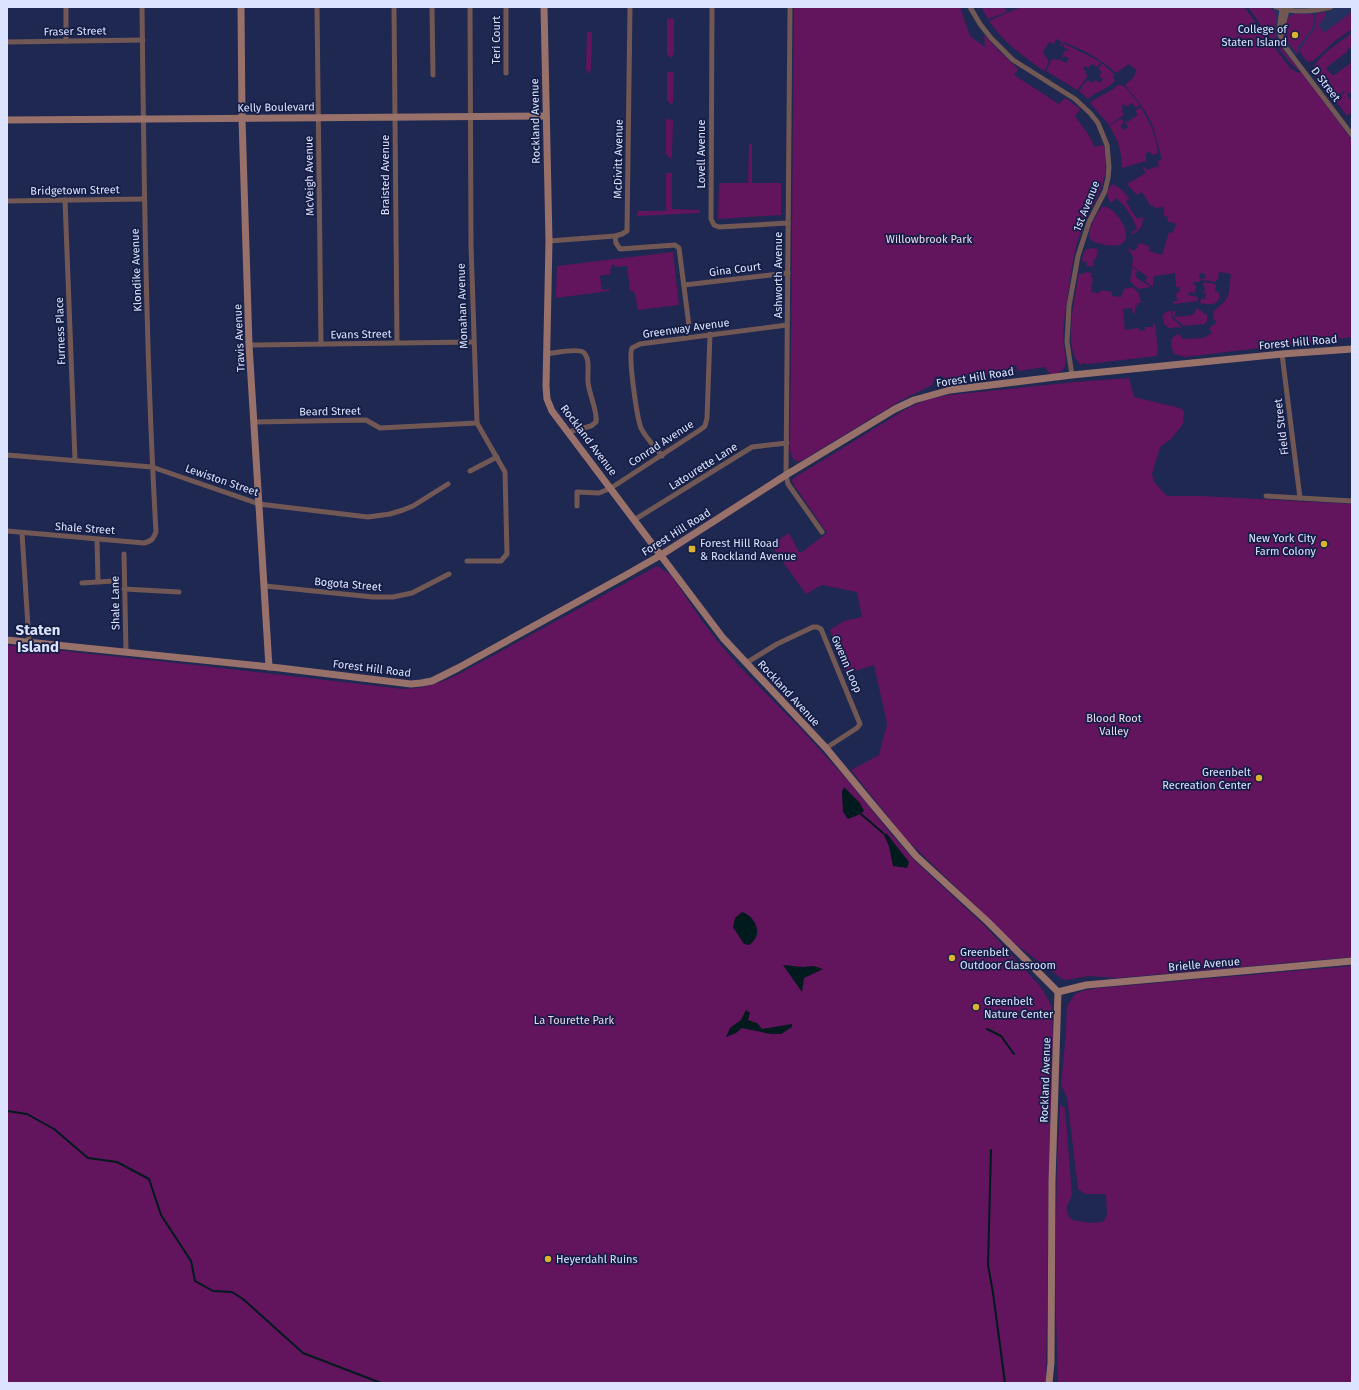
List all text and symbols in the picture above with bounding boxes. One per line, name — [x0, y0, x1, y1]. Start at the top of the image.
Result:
street label: Teri Court — [490, 16, 503, 64]
place label: College of Staten Island — [1221, 23, 1288, 49]
street label: Fraser Street — [43, 24, 107, 39]
marker: College of Staten Island — [1290, 30, 1300, 40]
street label: D Street — [1308, 64, 1343, 104]
street label: Rockland Avenue — [528, 78, 543, 164]
street label: Kelly Boulevard — [237, 100, 315, 115]
street label: McDivitt Avenue — [611, 119, 626, 199]
street label: Lovell Avenue — [695, 120, 708, 188]
street label: Braisted Avenue — [379, 135, 392, 215]
street label: McVeigh Avenue — [302, 136, 317, 216]
street label: 1st Avenue — [1070, 179, 1102, 233]
street label: Bridgetown Street — [30, 183, 120, 198]
street label: Klondike Avenue — [129, 228, 144, 312]
street label: Ashworth Avenue — [772, 232, 785, 318]
park label: Willowbrook Park — [886, 233, 973, 246]
street label: Gina Court — [708, 260, 762, 279]
street label: Monahan Avenue — [455, 263, 470, 349]
street label: Furness Place — [53, 297, 68, 365]
street label: Travis Avenue — [231, 304, 248, 372]
street label: Greenway Avenue — [642, 316, 730, 341]
street label: Evans Street — [330, 327, 392, 342]
street label: Forest Hill Road — [1258, 333, 1338, 352]
street label: Forest Hill Road — [935, 365, 1015, 390]
street label: Field Street — [1272, 398, 1291, 456]
street label: Rockland Avenue — [558, 402, 619, 478]
street label: Beard Street — [299, 404, 361, 419]
street label: Conrad Avenue — [626, 418, 696, 469]
street label: Latourette Lane — [667, 440, 740, 493]
street label: Lewiston Street — [183, 462, 260, 499]
street label: Forest Hill Road — [639, 506, 713, 559]
street label: Shale Street — [54, 520, 115, 537]
place label: New York City Farm Colony — [1248, 532, 1317, 558]
place label: Forest Hill Road & Rockland Avenue — [700, 537, 796, 563]
marker: New York City Farm Colony — [1319, 539, 1329, 549]
marker: Forest Hill Road & Rockland Avenue — [687, 544, 697, 554]
street label: Bogota Street — [314, 575, 382, 594]
street label: Shale Lane — [109, 576, 122, 630]
district label: Staten Island — [16, 621, 60, 656]
street label: Gwenn Loop — [829, 633, 864, 695]
street label: Forest Hill Road — [332, 657, 412, 680]
street label: Rockland Avenue — [755, 658, 823, 729]
park label: Blood Root Valley — [1086, 712, 1142, 738]
place label: Greenbelt Recreation Center — [1162, 766, 1252, 792]
marker: Greenbelt Recreation Center — [1254, 773, 1264, 783]
place label: Greenbelt Outdoor Classroom — [960, 946, 1056, 972]
marker: Greenbelt Outdoor Classroom — [947, 953, 957, 963]
street label: Brielle Avenue — [1168, 955, 1240, 974]
place label: Greenbelt Nature Center — [984, 995, 1054, 1021]
marker: Greenbelt Nature Center — [971, 1002, 981, 1012]
park label: La Tourette Park — [534, 1014, 615, 1027]
street label: Rockland Avenue — [1038, 1037, 1053, 1123]
place label: Heyerdahl Ruins — [556, 1253, 638, 1266]
marker: Heyerdahl Ruins — [543, 1254, 553, 1264]

